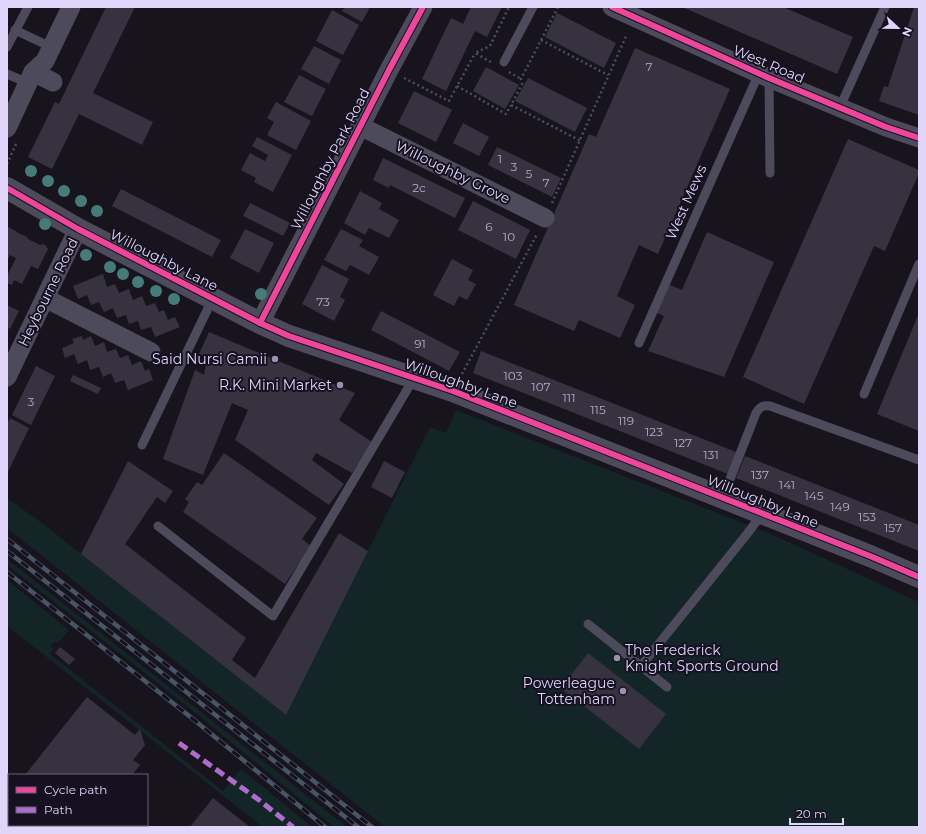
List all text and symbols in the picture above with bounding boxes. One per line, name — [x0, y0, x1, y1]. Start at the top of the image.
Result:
north arrow — [878, 8, 918, 48]
text: N — [899, 25, 915, 38]
street label: West Road — [730, 41, 808, 87]
house number: 7 — [645, 59, 653, 74]
street label: Willoughby Park Road — [286, 85, 374, 233]
street label: Willoughby Grove — [393, 136, 513, 208]
house number: 1 — [498, 151, 502, 166]
house number: 3 — [511, 159, 518, 174]
street label: West Mews — [661, 162, 711, 242]
house number: 5 — [526, 166, 533, 181]
house number: 7 — [542, 175, 550, 190]
house number: 2c — [412, 180, 426, 195]
house number: 6 — [485, 219, 493, 234]
street label: Willoughby Lane — [107, 225, 221, 295]
house number: 10 — [503, 229, 515, 244]
street label: Heybourne Road — [14, 235, 82, 349]
house number: 73 — [316, 294, 330, 309]
house number: 91 — [414, 336, 426, 351]
place label: Said Nursi Camii — [152, 350, 267, 368]
marker: Said Nursi Camii — [270, 354, 280, 364]
street label: Willoughby Lane — [402, 354, 520, 412]
house number: 103 — [504, 368, 523, 383]
place label: R.K. Mini Market — [219, 376, 332, 394]
house number: 107 — [531, 379, 551, 394]
marker: R.K. Mini Market — [335, 380, 345, 390]
house number: 111 — [563, 390, 576, 405]
house number: 3 — [28, 394, 35, 409]
house number: 115 — [590, 402, 606, 417]
house number: 119 — [618, 413, 634, 428]
house number: 123 — [645, 424, 663, 439]
house number: 127 — [674, 435, 692, 450]
house number: 131 — [703, 447, 719, 462]
house number: 137 — [751, 467, 769, 482]
street label: Willoughby Lane — [705, 470, 821, 532]
house number: 141 — [779, 477, 795, 492]
house number: 145 — [804, 488, 824, 503]
house number: 149 — [830, 499, 850, 514]
house number: 153 — [858, 509, 876, 524]
house number: 157 — [884, 520, 902, 535]
place label: The Frederick Knight Sports Ground — [625, 641, 779, 675]
marker: The Frederick Knight Sports Ground — [612, 653, 622, 663]
place label: Powerleague Tottenham — [523, 674, 615, 708]
marker: Powerleague Tottenham — [618, 686, 628, 696]
legend — [8, 774, 148, 826]
text: Cycle path — [44, 782, 107, 797]
scale bar — [790, 800, 843, 826]
text: Path — [44, 802, 73, 817]
text: 20 m — [796, 806, 827, 821]

